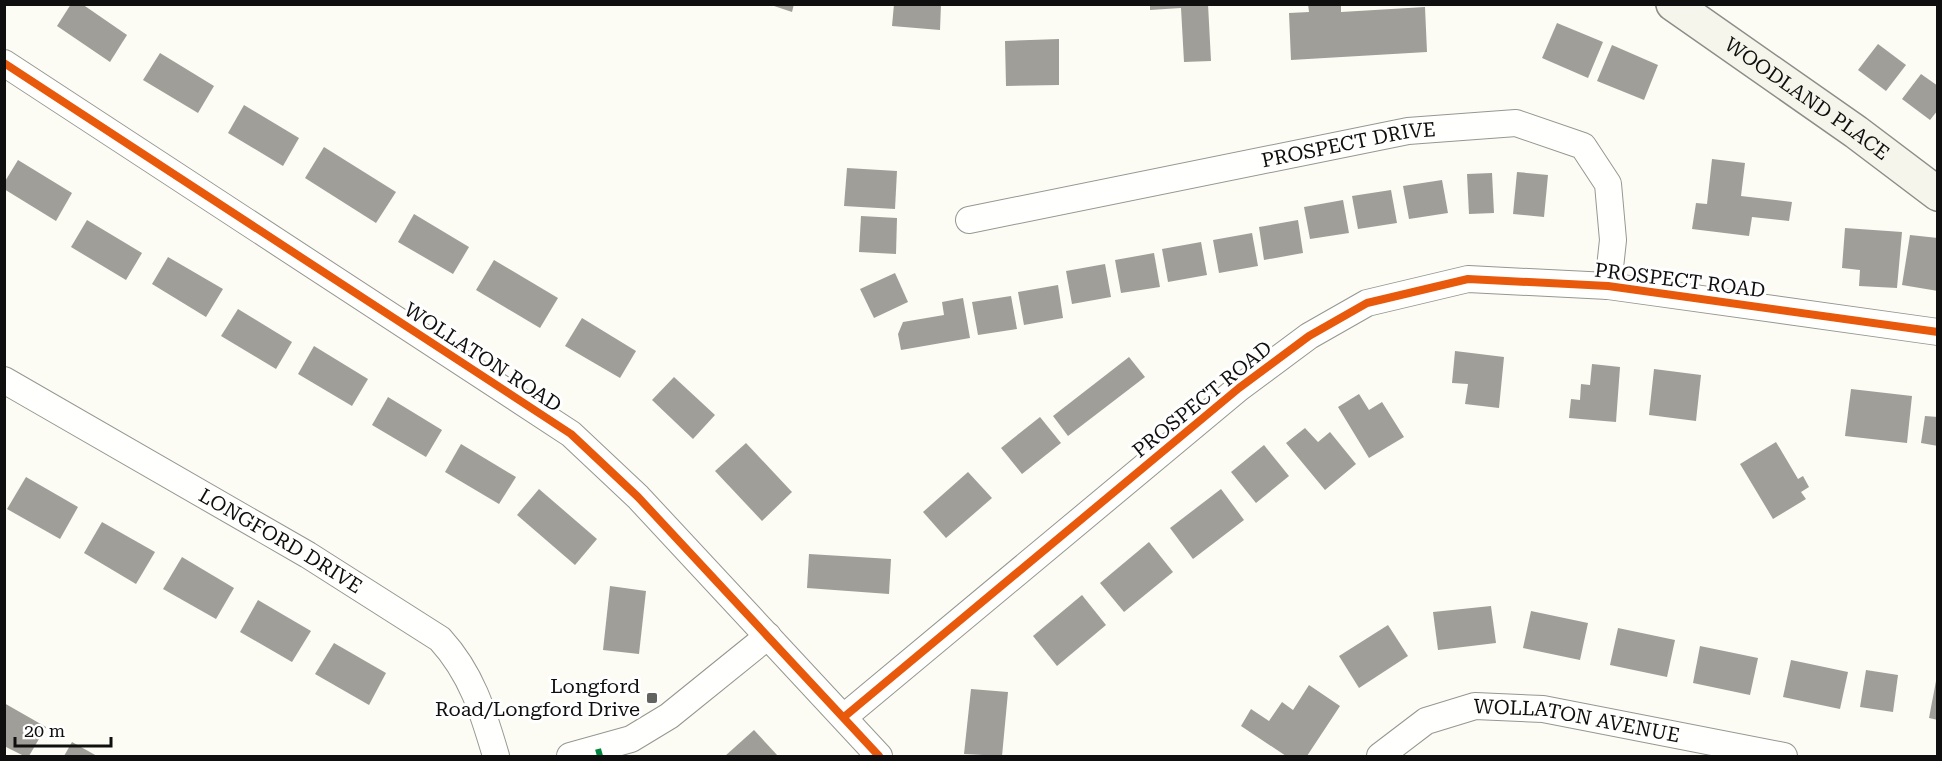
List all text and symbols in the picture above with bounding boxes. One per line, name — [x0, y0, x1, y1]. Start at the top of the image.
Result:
street label: WOODLAND PLACE — [1720, 32, 1894, 165]
street label: PROSPECT DRIVE — [1259, 117, 1436, 172]
street label: PROSPECT ROAD — [1593, 258, 1767, 302]
street label: WOLLATON ROAD — [400, 297, 566, 417]
street label: PROSPECT ROAD — [1128, 336, 1276, 462]
street label: LONGFORD DRIVE — [195, 483, 367, 598]
place label: Longford Road/Longford Drive — [435, 674, 640, 721]
marker: Longford Road/Longford Drive — [645, 691, 659, 705]
street label: WOLLATON AVENUE — [1473, 694, 1682, 747]
scale bar — [15, 710, 111, 748]
text: 20 m — [24, 720, 65, 741]

